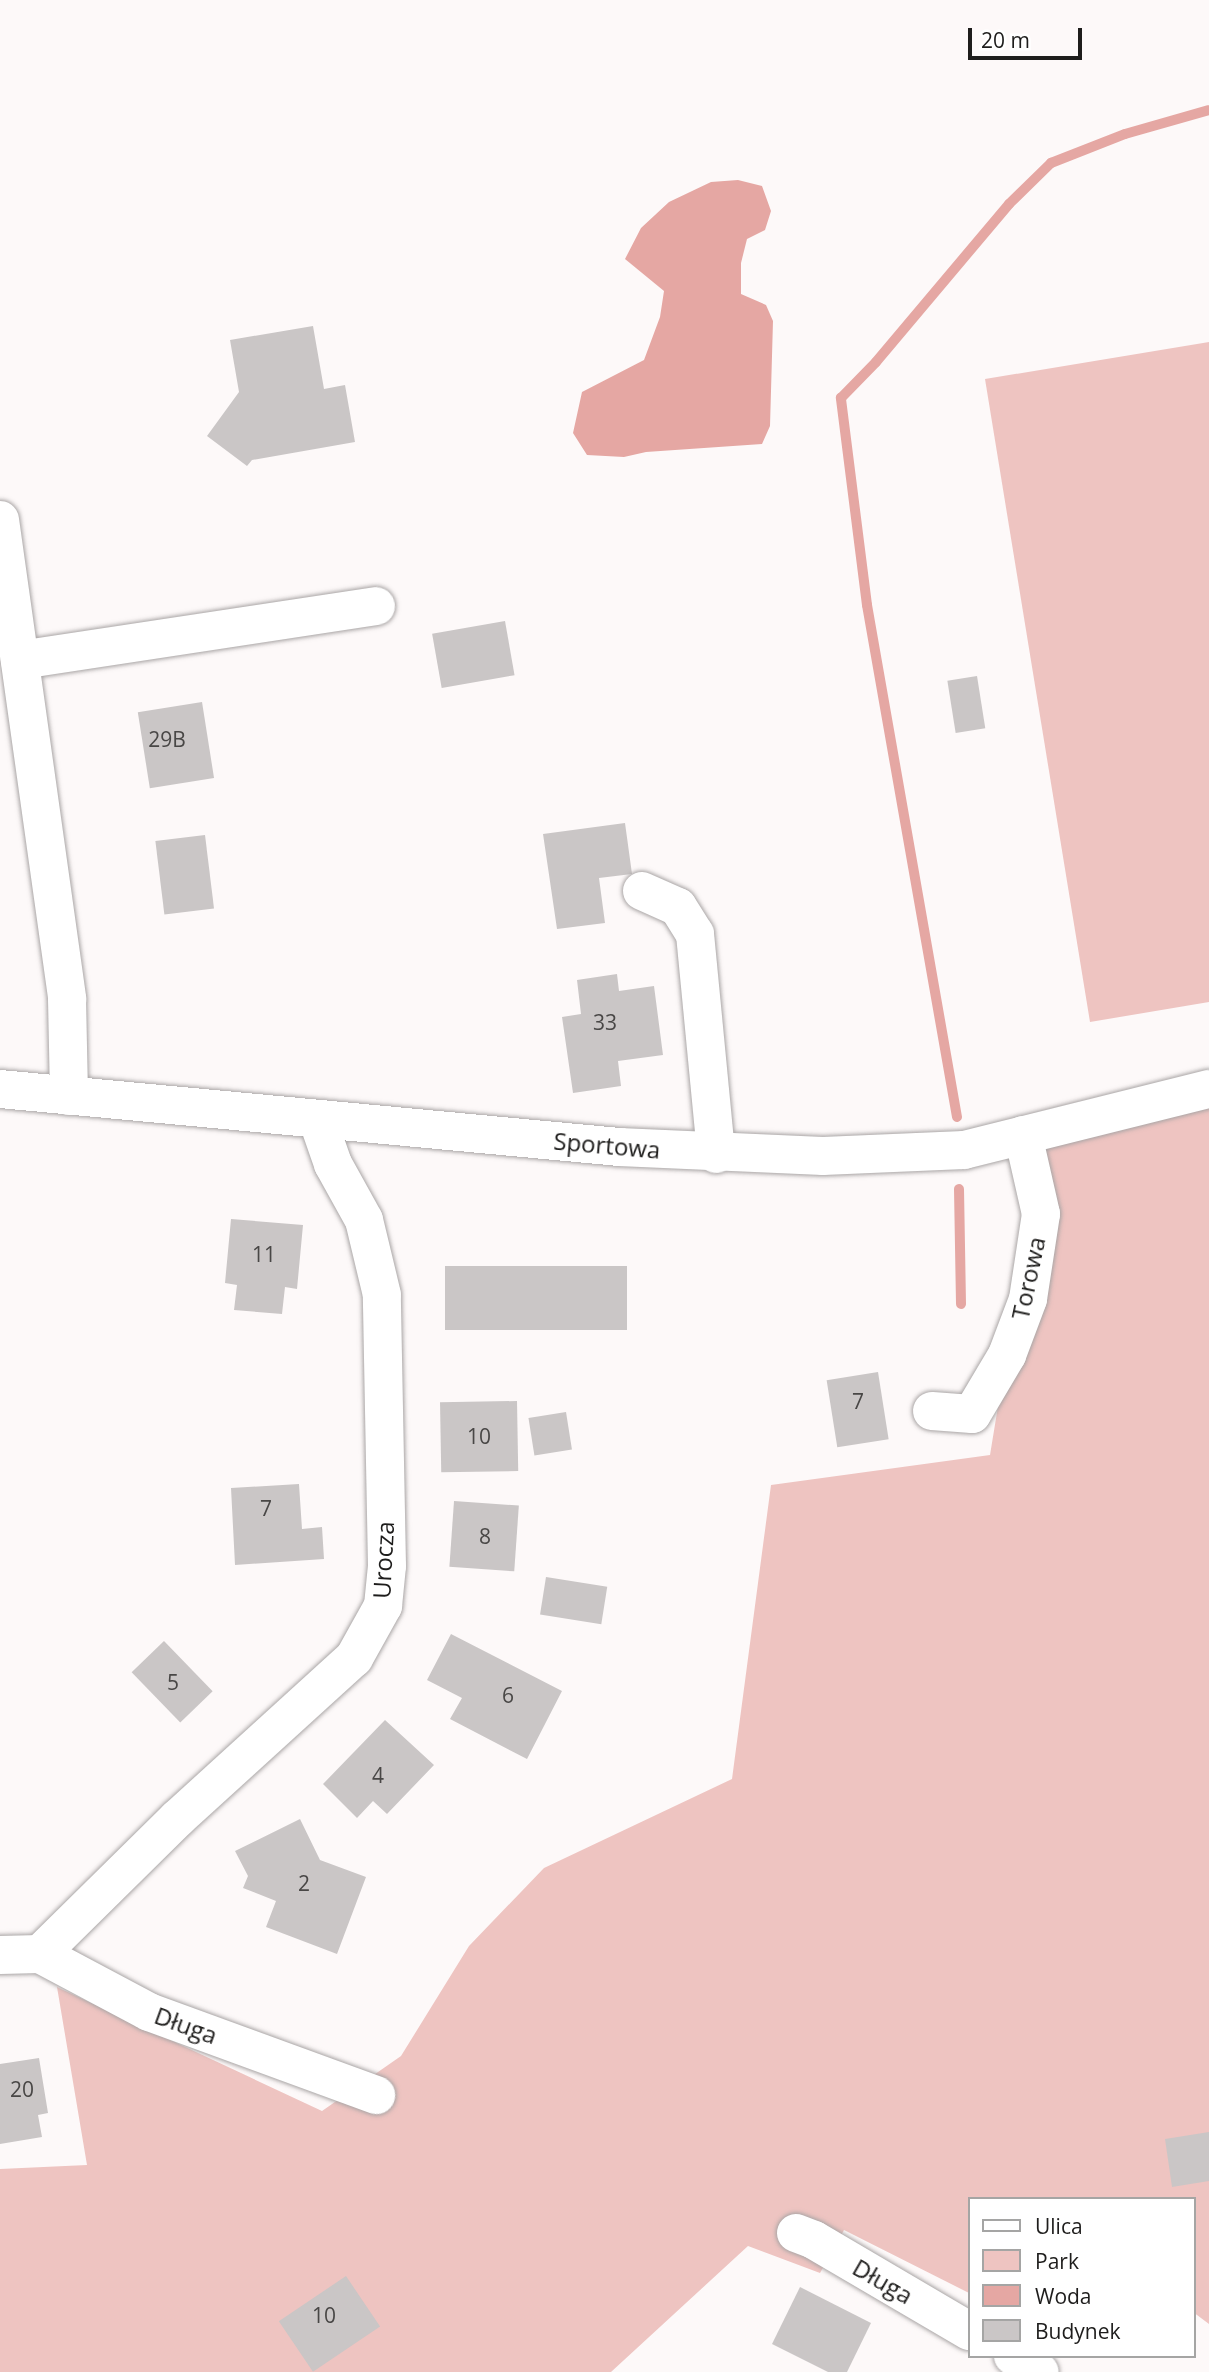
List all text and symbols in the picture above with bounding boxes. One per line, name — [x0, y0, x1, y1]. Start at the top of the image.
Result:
scale bar — [971, 14, 1085, 58]
text: 20 m — [981, 26, 1030, 54]
house number: 29B — [148, 726, 186, 752]
house number: 33 — [593, 1009, 617, 1035]
street label: Sportowa — [552, 1126, 662, 1164]
street label: Torowa — [1005, 1234, 1051, 1322]
house number: 11 — [252, 1241, 276, 1267]
house number: 7 — [852, 1388, 864, 1414]
house number: 10 — [467, 1423, 491, 1449]
house number: 7 — [260, 1495, 272, 1521]
street label: Urocza — [367, 1520, 399, 1600]
house number: 8 — [479, 1523, 491, 1549]
house number: 5 — [167, 1669, 179, 1695]
house number: 6 — [502, 1682, 514, 1708]
house number: 4 — [372, 1762, 384, 1788]
house number: 2 — [298, 1870, 310, 1896]
street label: Długa — [151, 2000, 221, 2050]
house number: 20 — [10, 2076, 34, 2102]
legend — [968, 2197, 1195, 2358]
text: Ulica — [1035, 2212, 1083, 2240]
text: Park — [1035, 2247, 1079, 2275]
street label: Długa — [848, 2252, 918, 2310]
text: Woda — [1035, 2282, 1092, 2310]
house number: 10 — [312, 2302, 336, 2328]
text: Budynek — [1035, 2317, 1121, 2345]

